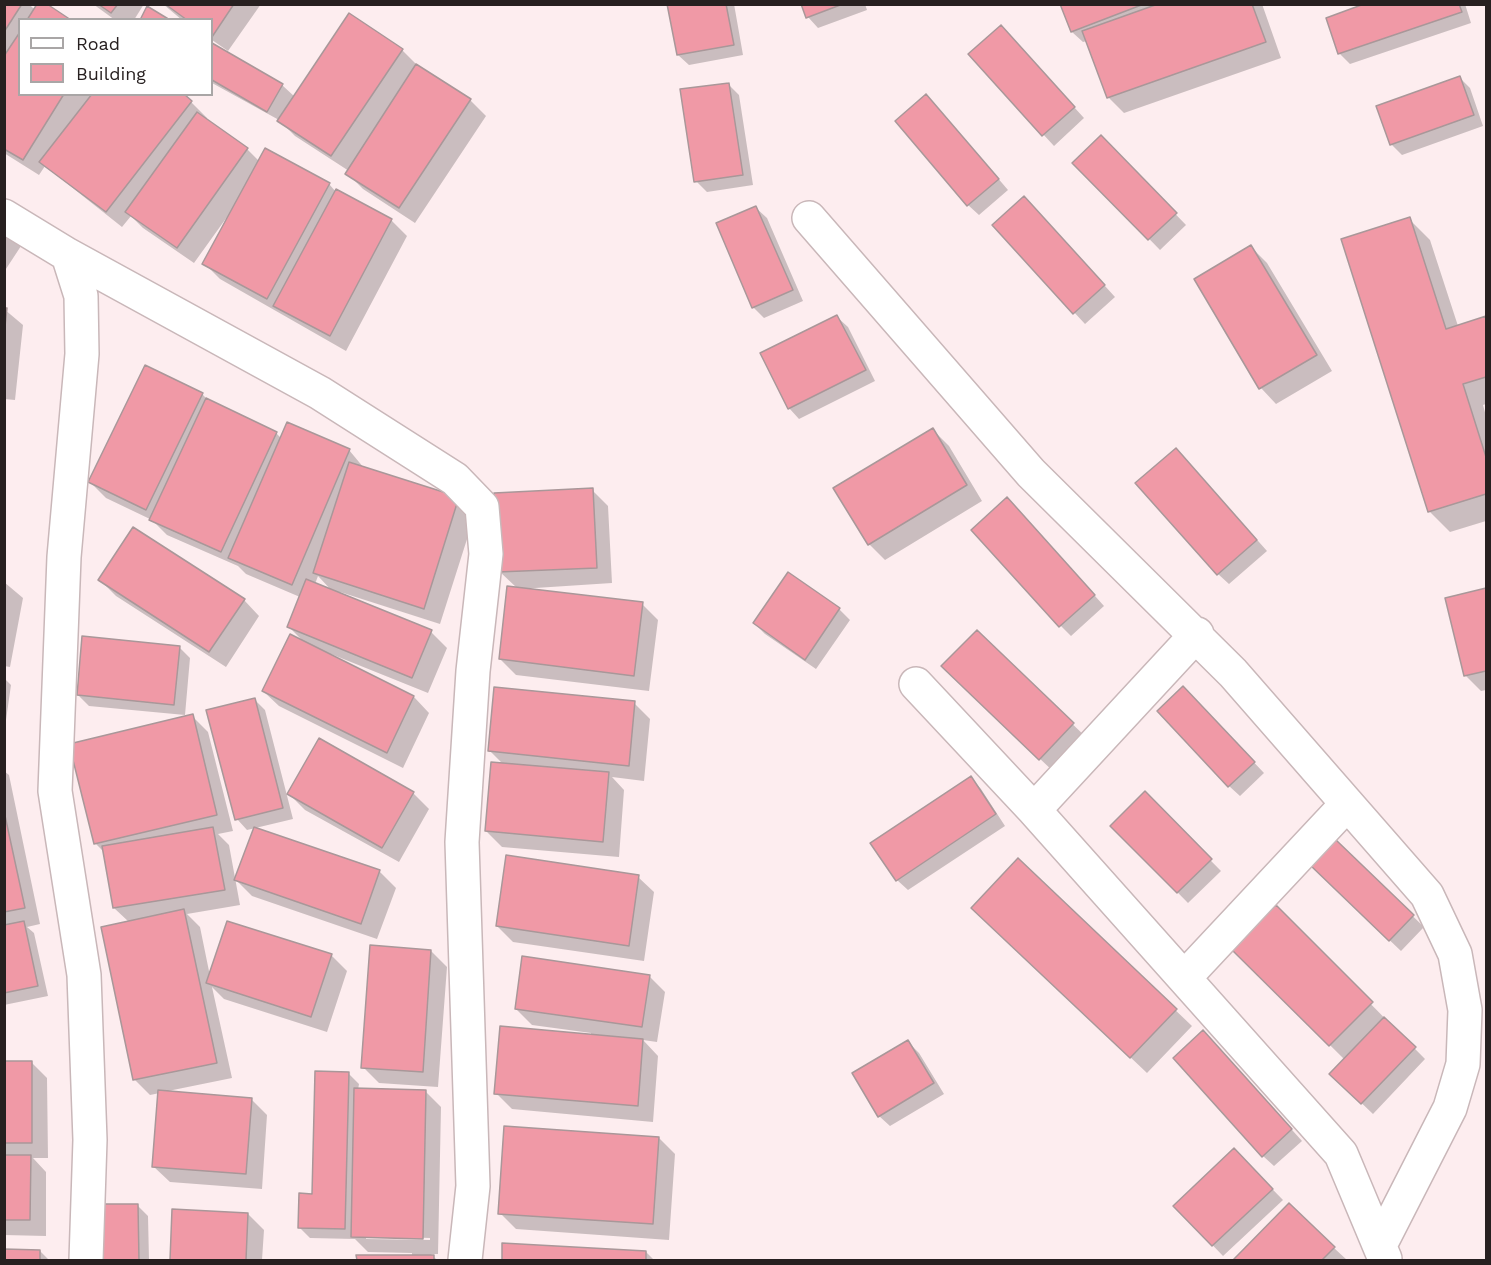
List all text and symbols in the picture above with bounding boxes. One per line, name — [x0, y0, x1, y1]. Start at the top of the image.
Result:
legend — [18, 18, 213, 96]
text: Road — [76, 33, 120, 54]
text: Building — [76, 63, 146, 84]

